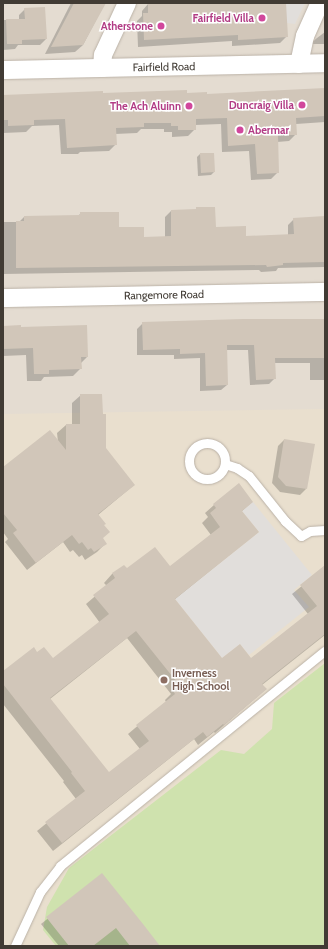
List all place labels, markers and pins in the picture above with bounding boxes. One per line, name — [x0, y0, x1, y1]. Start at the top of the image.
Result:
place label: Fairfield Villa — [192, 11, 254, 25]
marker: Fairfield Villa — [257, 13, 267, 23]
place label: Atherstone — [101, 19, 153, 33]
marker: Atherstone — [156, 21, 166, 31]
place label: Duncraig Villa — [229, 98, 294, 112]
place label: The Ach Aluinn — [110, 99, 181, 113]
marker: Duncraig Villa — [297, 100, 307, 110]
marker: The Ach Aluinn — [184, 101, 194, 111]
place label: Abermar — [248, 123, 289, 137]
marker: Abermar — [235, 125, 245, 135]
place label: Inverness High School — [172, 667, 229, 693]
marker: Inverness High School — [159, 675, 169, 685]

